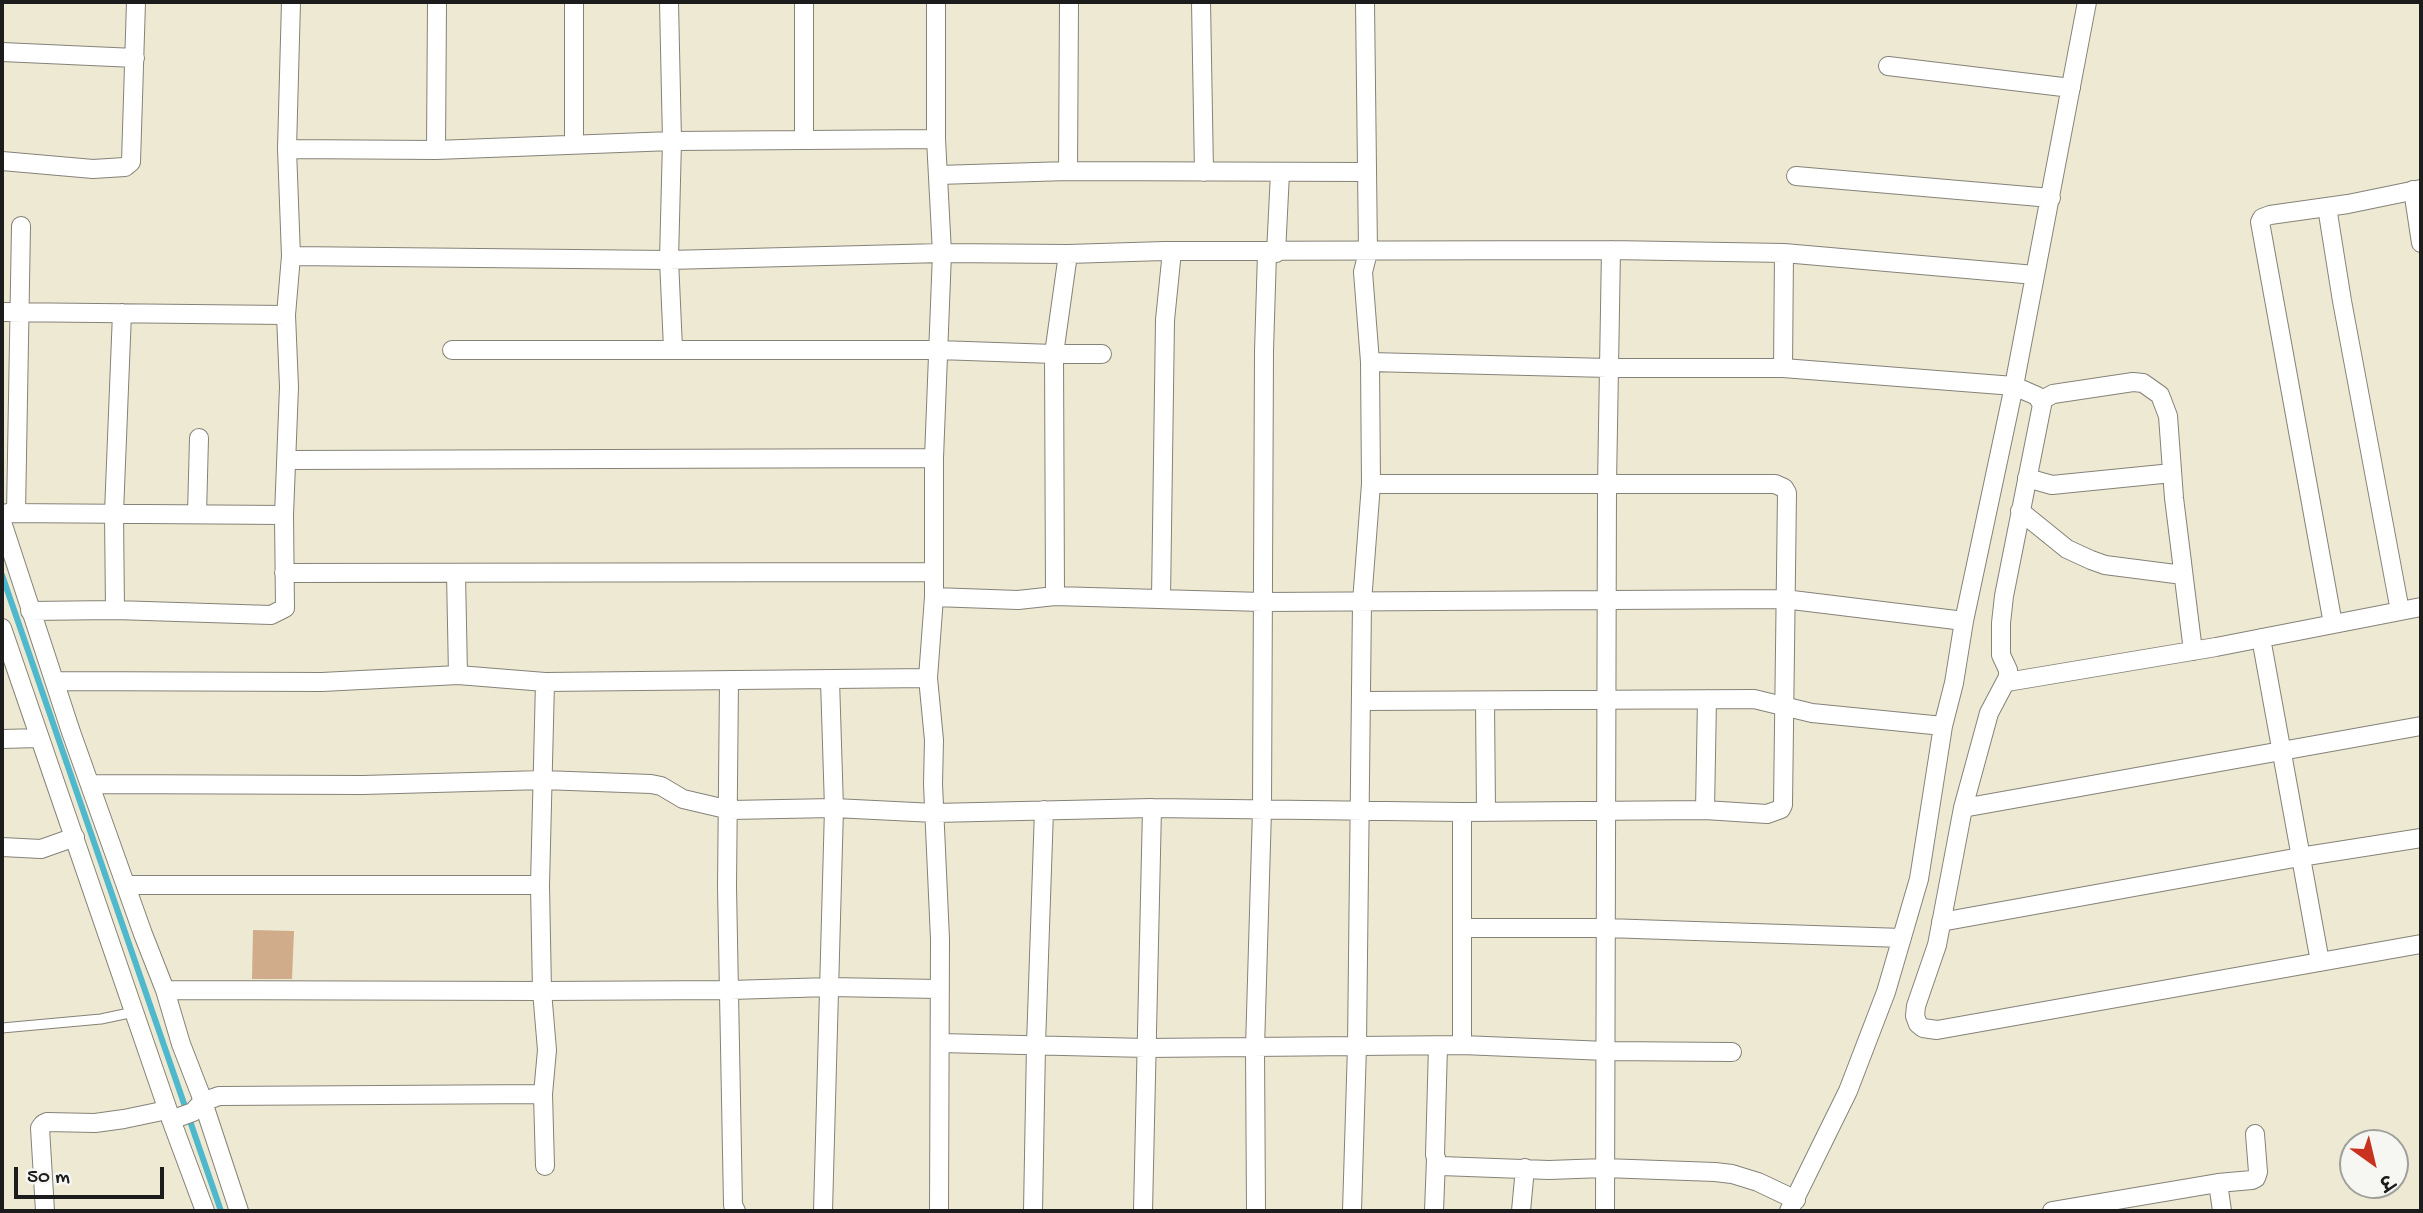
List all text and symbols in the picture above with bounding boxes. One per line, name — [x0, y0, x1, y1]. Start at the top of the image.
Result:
north arrow — [2339, 1129, 2409, 1199]
scale bar — [18, 1154, 168, 1198]
text: 50 m — [27, 1166, 70, 1191]
text: उ — [2373, 1167, 2397, 1193]

